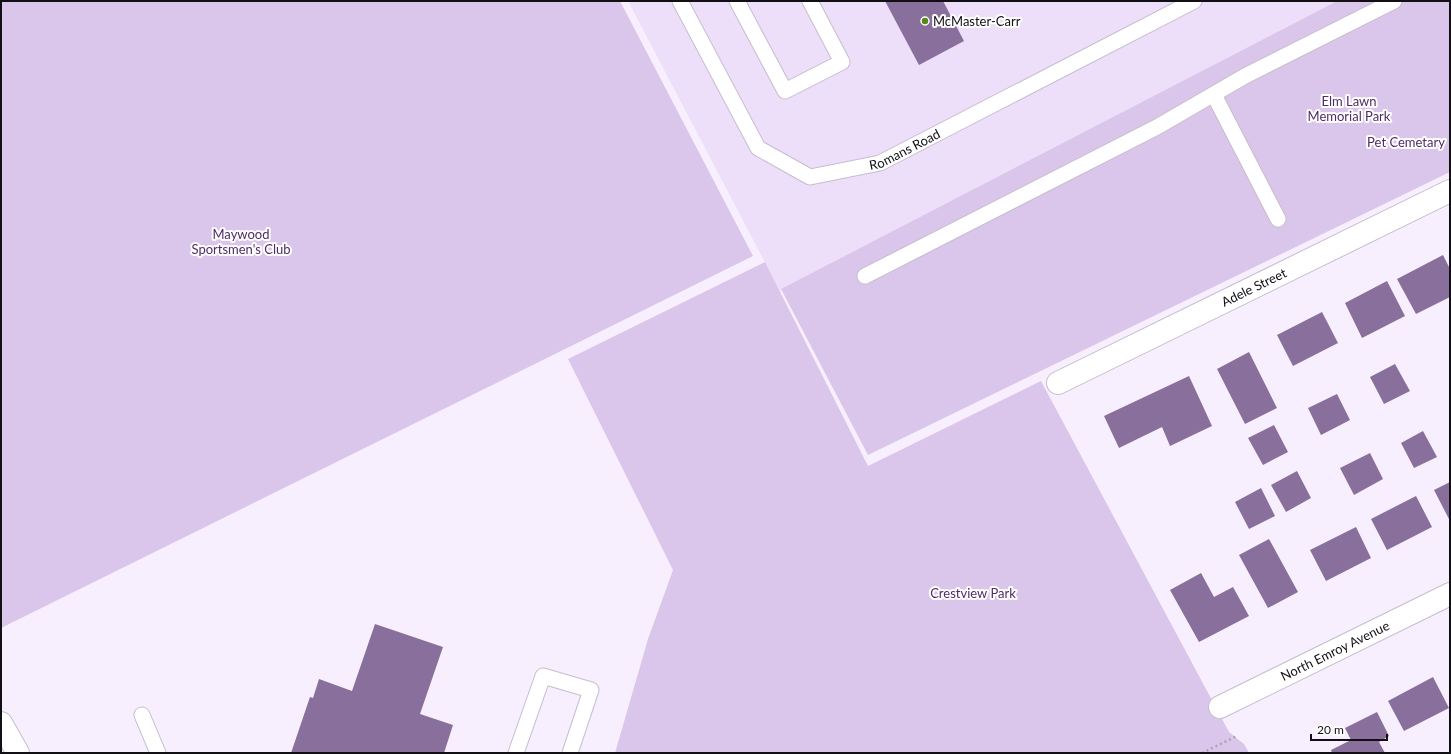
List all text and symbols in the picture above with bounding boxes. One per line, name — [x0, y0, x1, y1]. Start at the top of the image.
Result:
place label: McMaster-Carr — [933, 13, 1021, 29]
marker: McMaster-Carr — [920, 16, 930, 26]
park label: Elm Lawn Memorial Park — [1308, 93, 1391, 124]
street label: Romans Road — [868, 125, 943, 173]
park label: Pet Cemetary — [1367, 134, 1445, 150]
park label: Maywood Sportsmen's Club — [191, 226, 291, 257]
street label: Adele Street — [1219, 264, 1289, 310]
park label: Crestview Park — [930, 585, 1016, 601]
street label: North Emroy Avenue — [1278, 617, 1392, 684]
scale bar — [1311, 716, 1387, 742]
text: 20 m — [1317, 722, 1344, 737]

